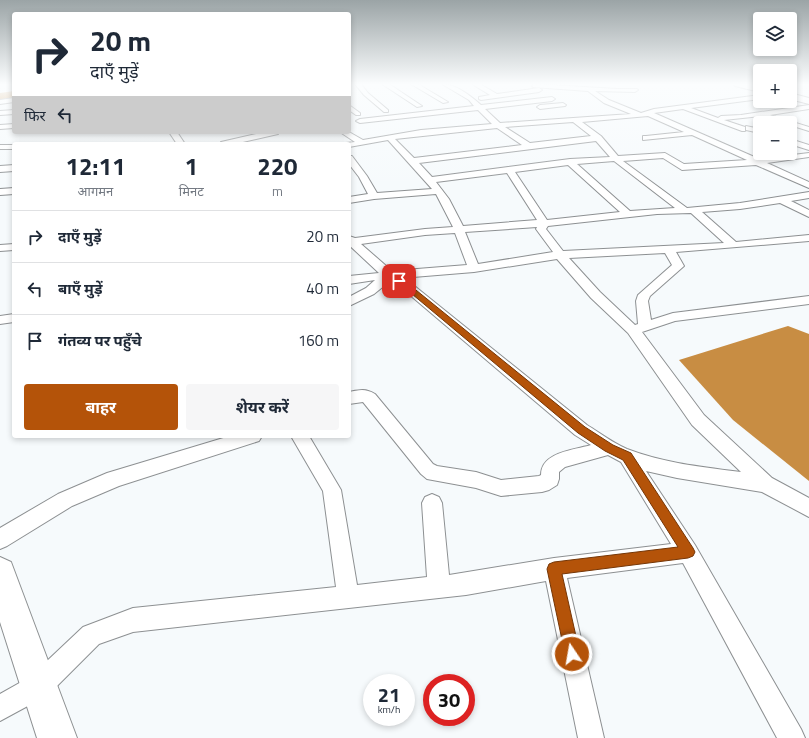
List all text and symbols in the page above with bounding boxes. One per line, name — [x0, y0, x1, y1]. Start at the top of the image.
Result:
map controls — [753, 12, 797, 160]
button: layers — [753, 12, 797, 56]
text: 20 m — [90, 19, 151, 62]
icon: right — [24, 28, 76, 80]
text: दाएँ मुड़ें — [90, 58, 139, 85]
button: + — [753, 64, 797, 108]
text: फिर — [24, 104, 46, 127]
icon: left — [54, 104, 76, 126]
button: − — [753, 116, 797, 160]
text: 12:11 — [65, 148, 125, 184]
text: 1 — [185, 148, 198, 184]
text: 220 — [257, 148, 298, 184]
text: आगमन — [78, 181, 113, 201]
text: मिनट — [179, 181, 204, 201]
text: m — [272, 181, 283, 201]
text: दाएँ मुड़ें — [58, 225, 102, 248]
text: 20 m — [306, 225, 339, 248]
icon: right — [24, 226, 46, 248]
pin — [382, 264, 416, 298]
icon: arrive — [388, 270, 410, 292]
text: बाएँ मुड़ें — [58, 277, 102, 300]
text: 40 m — [306, 277, 339, 300]
icon: left — [24, 278, 46, 300]
text: गंतव्य पर पहुँचे — [58, 329, 142, 352]
text: 160 m — [298, 329, 339, 352]
icon: arrive — [24, 330, 46, 352]
button: बाहर — [24, 384, 178, 430]
button: शेयर करें — [186, 384, 339, 430]
position arrow — [551, 633, 593, 675]
speed limit sign: 30 — [423, 674, 475, 726]
text: 21 — [378, 679, 400, 710]
text: km/h — [378, 702, 400, 717]

